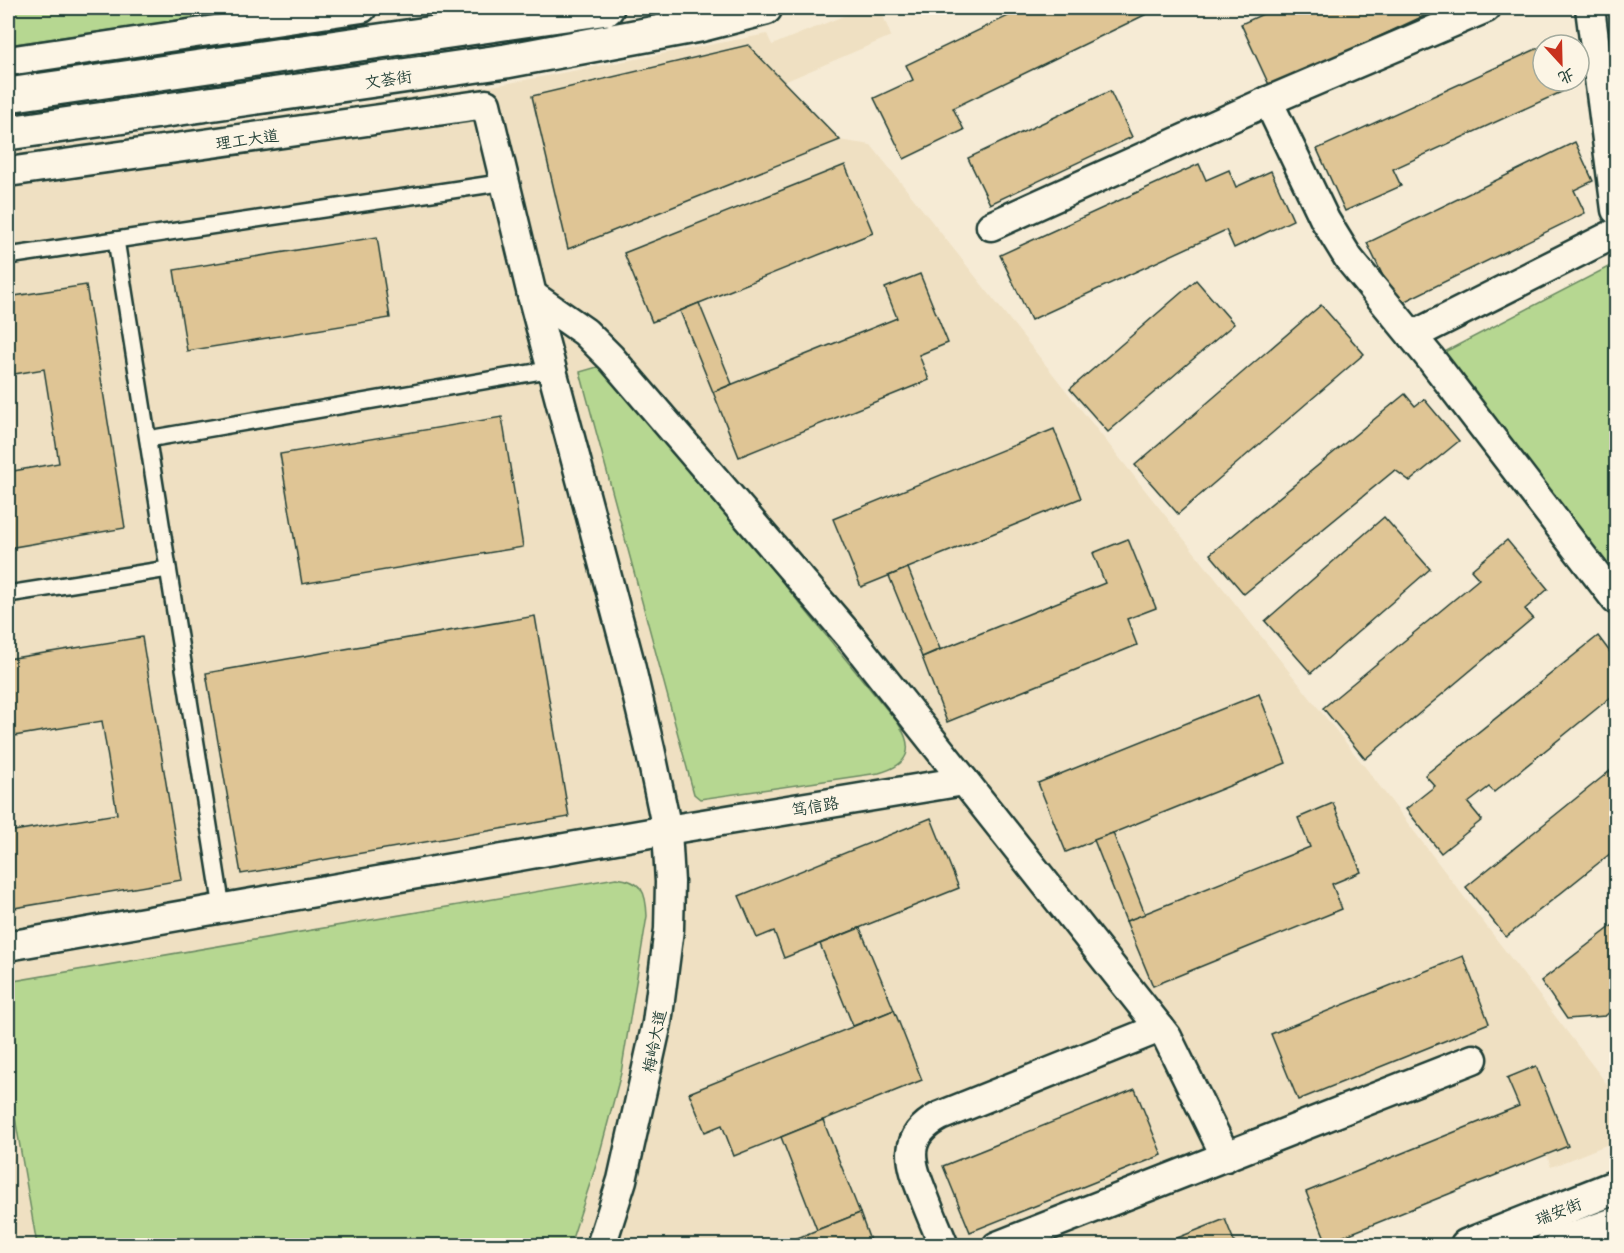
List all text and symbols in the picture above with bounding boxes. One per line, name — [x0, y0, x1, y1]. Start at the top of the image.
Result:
north arrow — [1531, 33, 1591, 93]
street label: 文荟街 — [363, 63, 413, 93]
text: 北 — [1555, 64, 1579, 92]
street label: 理工大道 — [214, 122, 280, 154]
street label: 笃信路 — [789, 789, 841, 821]
street label: 梅岭大道 — [635, 1007, 671, 1075]
street label: 瑞安街 — [1531, 1190, 1585, 1230]

